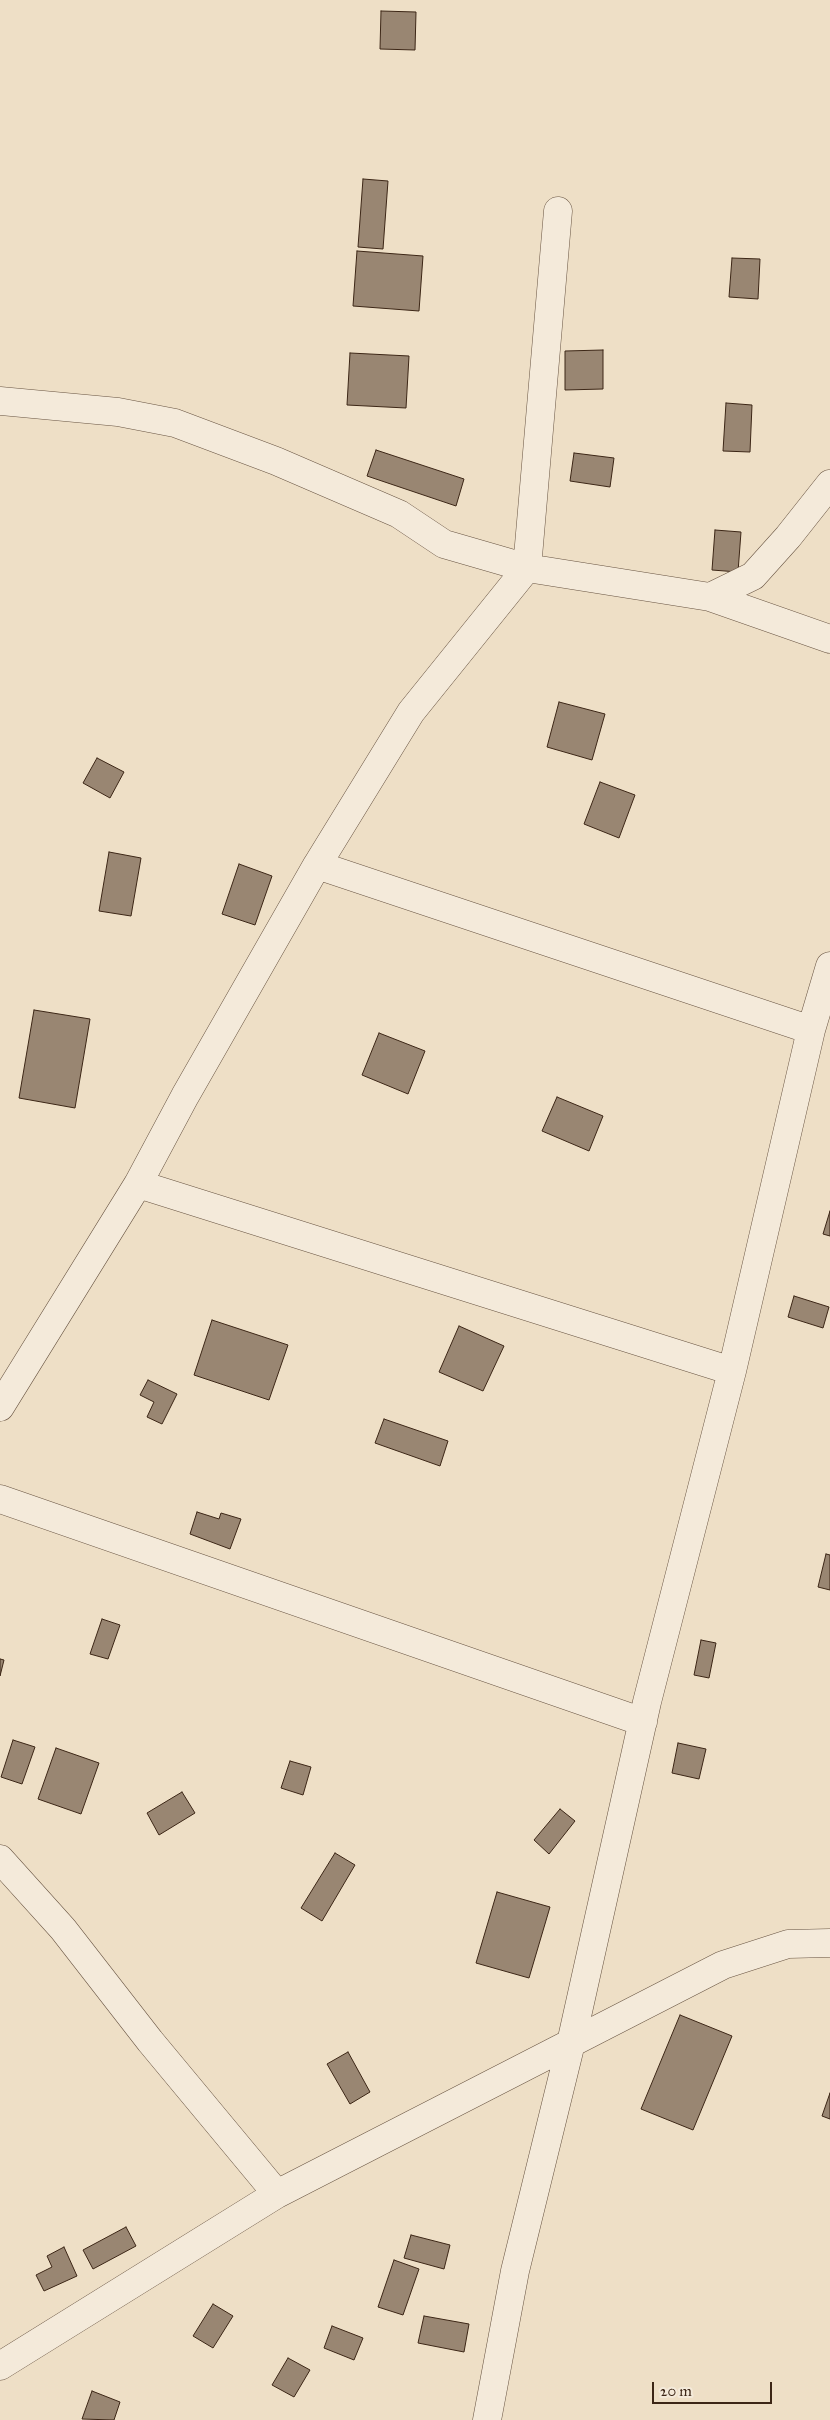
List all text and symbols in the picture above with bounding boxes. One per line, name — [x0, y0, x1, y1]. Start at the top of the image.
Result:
scale bar — [655, 2372, 775, 2404]
text: 20 m — [660, 2382, 692, 2400]

